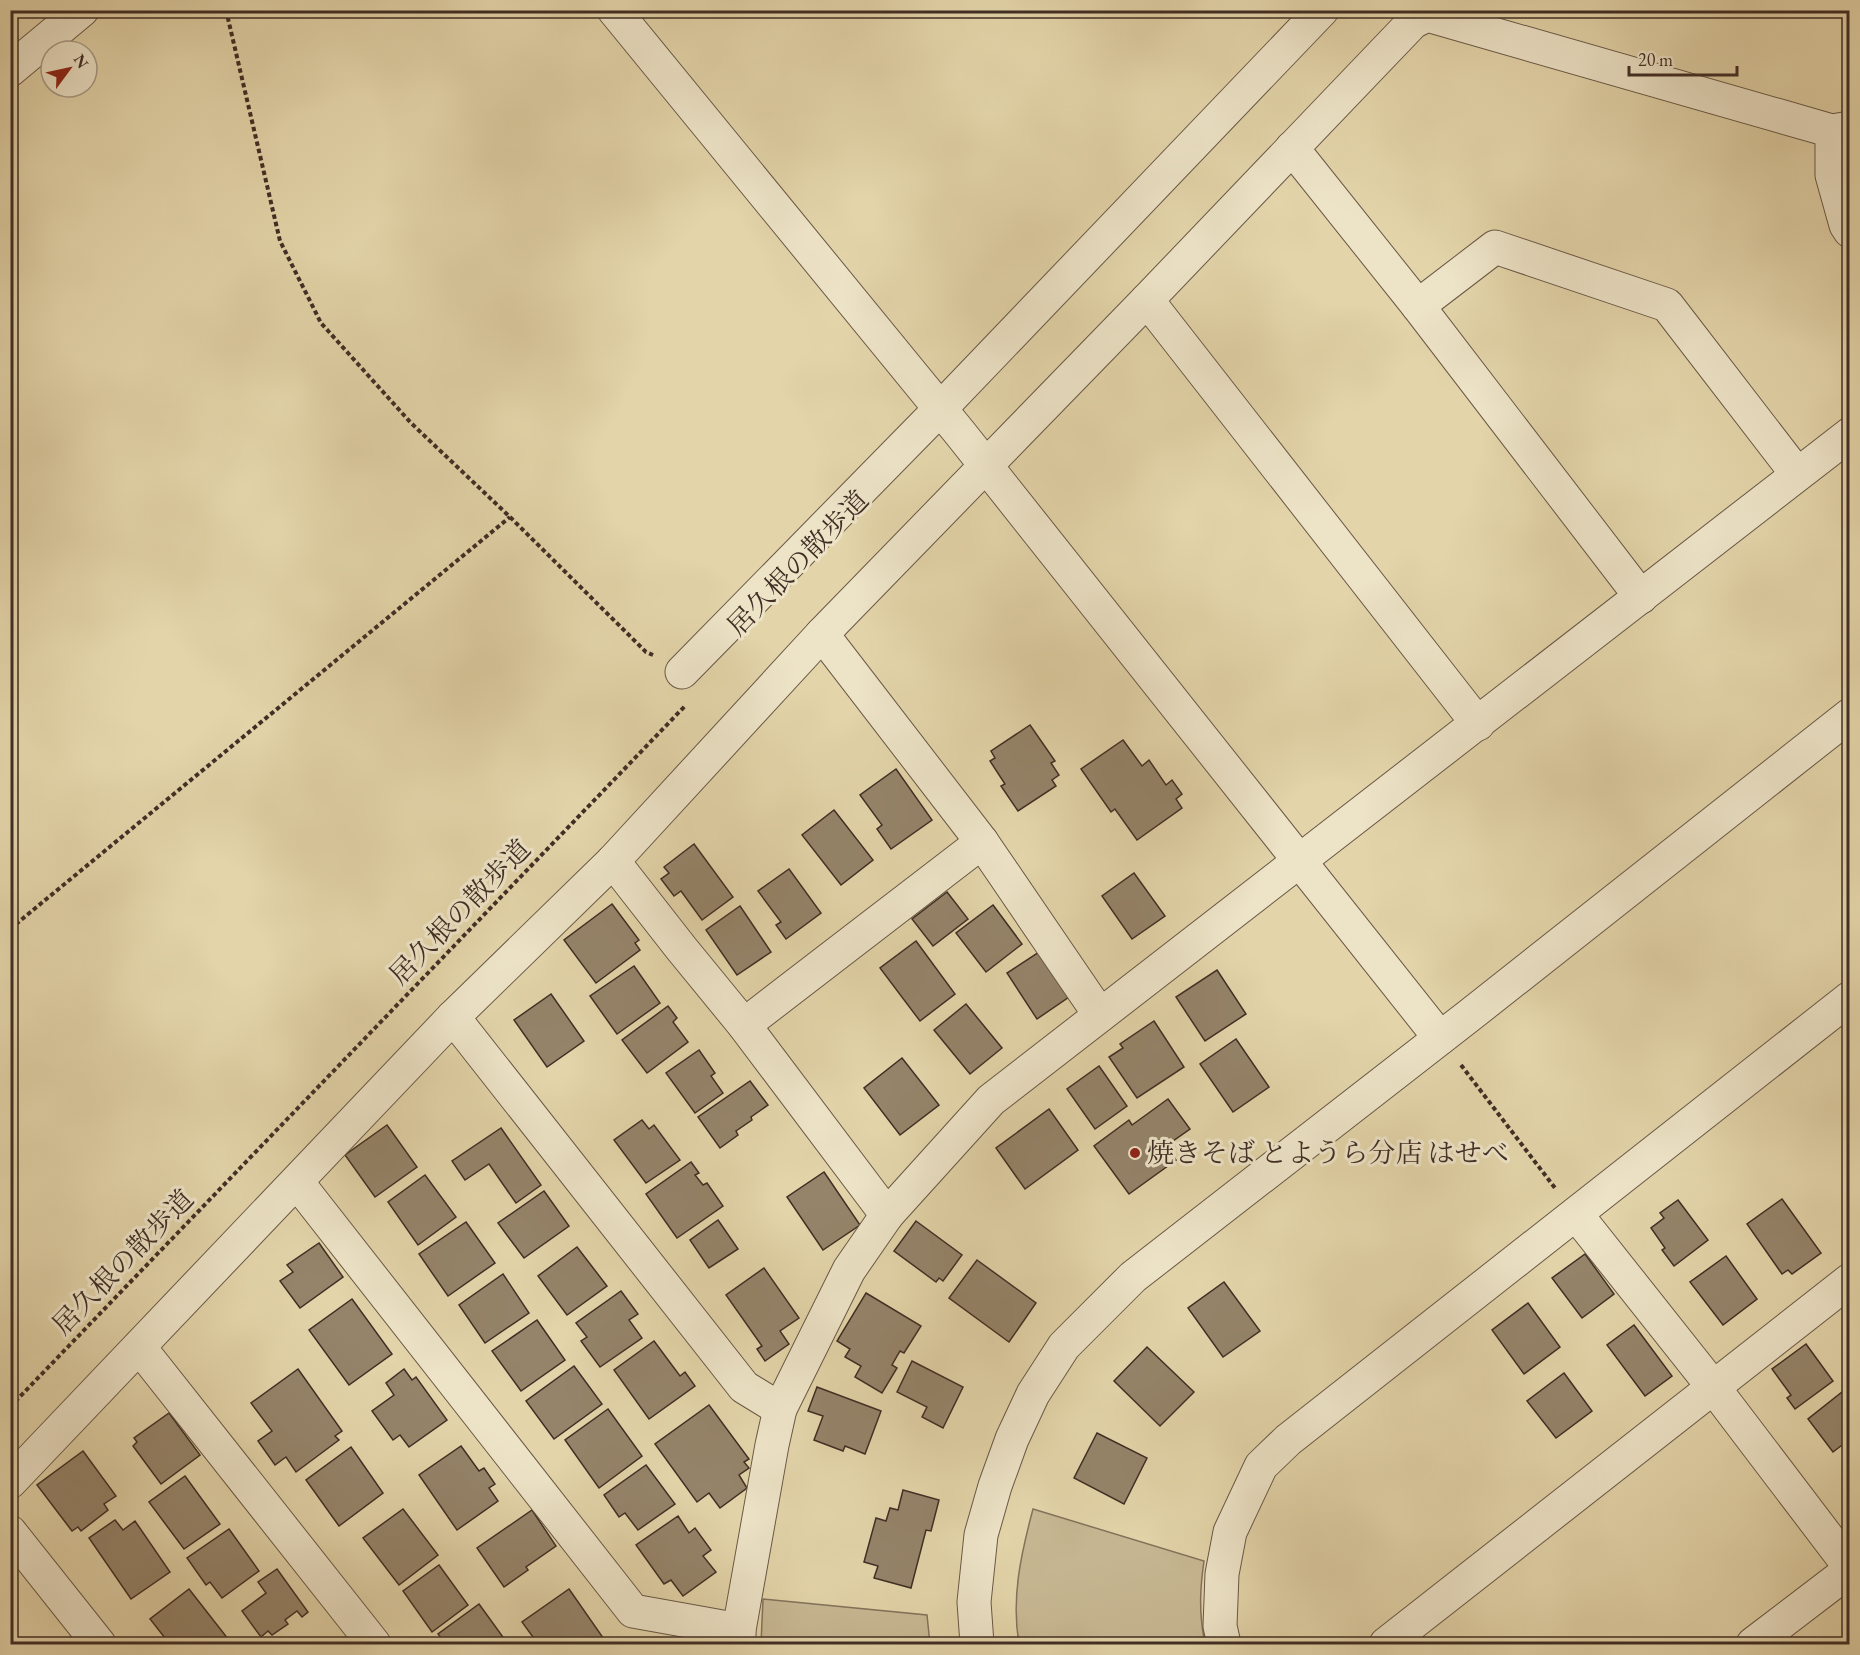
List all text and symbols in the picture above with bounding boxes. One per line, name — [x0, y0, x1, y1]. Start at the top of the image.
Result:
north arrow — [39, 39, 99, 99]
scale bar — [1629, 39, 1737, 77]
text: 20 m — [1638, 48, 1673, 71]
text: N — [69, 50, 94, 72]
street label: 居久根の散歩道 — [719, 483, 876, 643]
street label: 居久根の散歩道 — [381, 832, 538, 992]
place label: 焼きそば とようら分店 はせべ — [1147, 1135, 1509, 1170]
marker: 焼きそば とようら分店 はせべ — [1128, 1146, 1142, 1160]
street label: 居久根の散歩道 — [44, 1182, 201, 1342]

